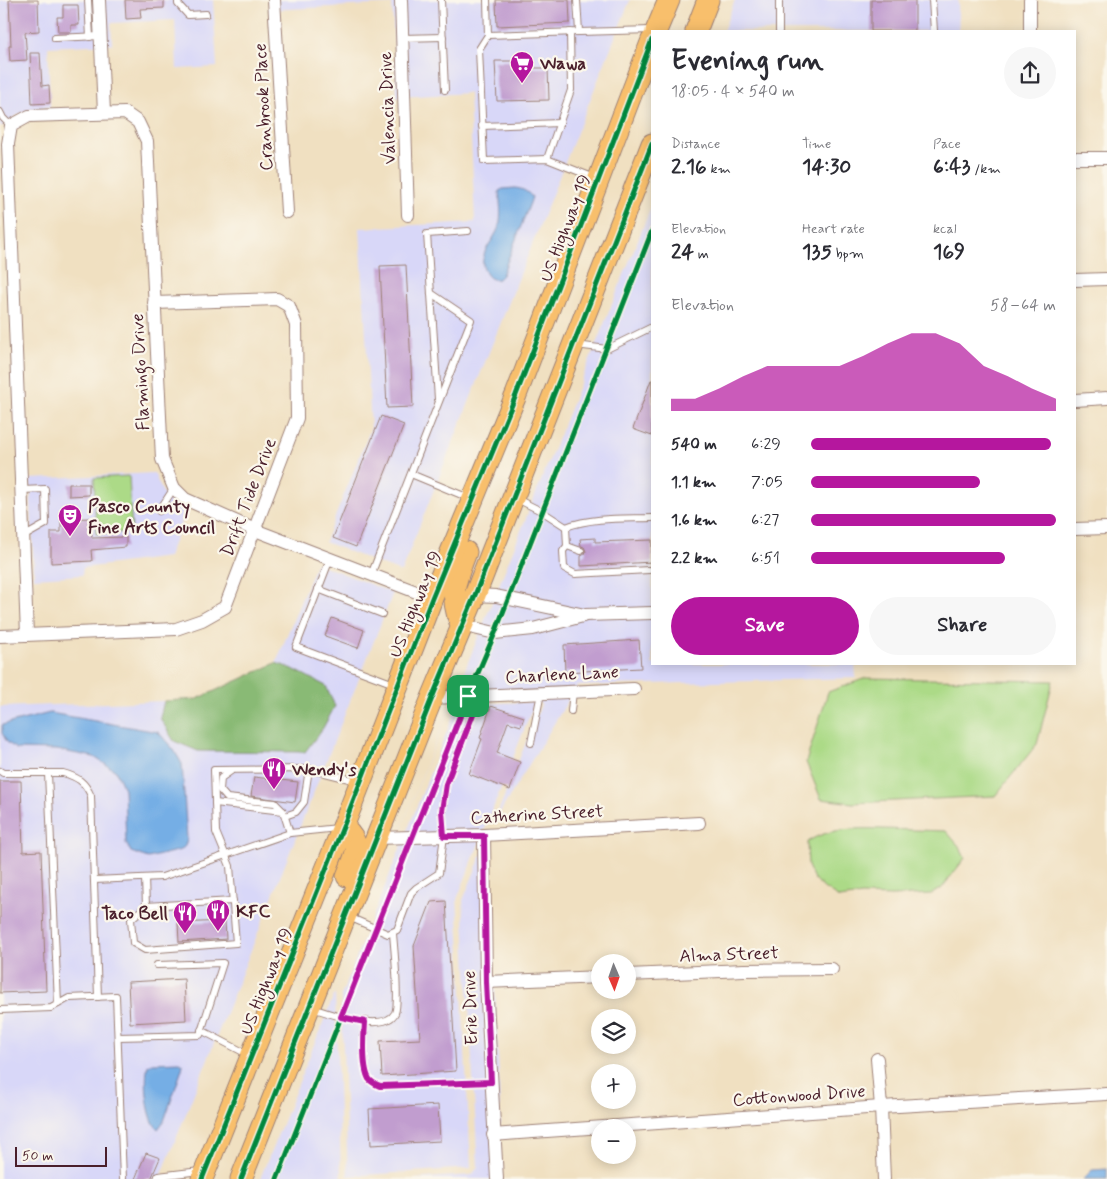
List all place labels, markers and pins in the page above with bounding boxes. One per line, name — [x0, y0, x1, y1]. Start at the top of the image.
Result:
supermarket icon: Wawa — [509, 50, 535, 84]
place label: Wawa — [539, 52, 586, 76]
place label: Pasco County Fine Arts Council — [88, 495, 215, 540]
theatre icon: Pasco County Fine Arts Council — [57, 503, 83, 537]
pin — [447, 675, 489, 717]
restaurant icon: Wendy's — [261, 756, 287, 790]
place label: Wendy's — [291, 758, 356, 782]
restaurant icon: KFC — [205, 898, 231, 932]
restaurant icon: Taco Bell — [172, 900, 198, 934]
place label: KFC — [236, 900, 270, 924]
place label: Taco Bell — [101, 902, 169, 926]

